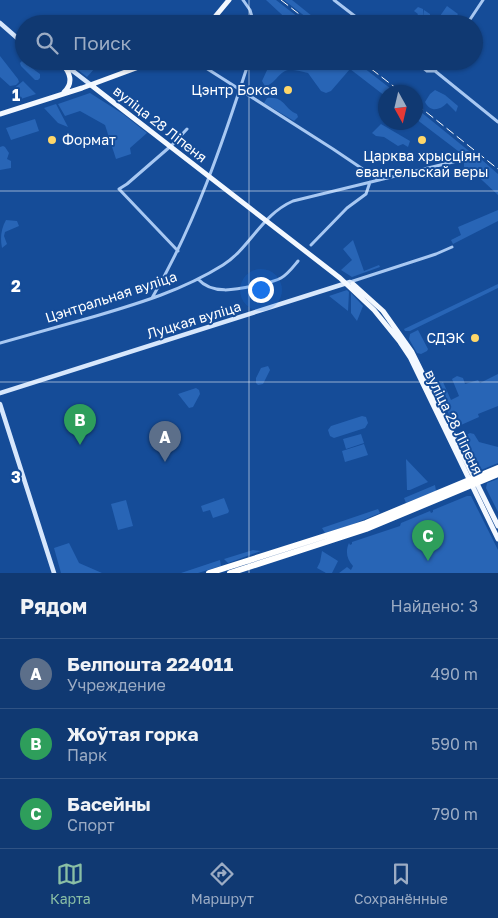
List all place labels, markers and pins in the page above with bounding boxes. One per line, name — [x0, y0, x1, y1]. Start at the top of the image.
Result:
place label: Цэнтр Бокса — [191, 81, 278, 98]
marker: Цэнтр Бокса — [282, 84, 294, 96]
place label: Формат — [62, 131, 116, 148]
marker: Формат — [46, 134, 58, 146]
marker: Царква хрысціян евангельскай веры — [416, 134, 428, 146]
place label: Царква хрысціян евангельскай веры — [356, 147, 488, 180]
place label: СДЭК — [427, 329, 465, 346]
marker: СДЭК — [469, 332, 481, 344]
pin: B — [64, 404, 96, 445]
pin: A — [149, 421, 181, 462]
pin: C — [412, 520, 444, 561]

